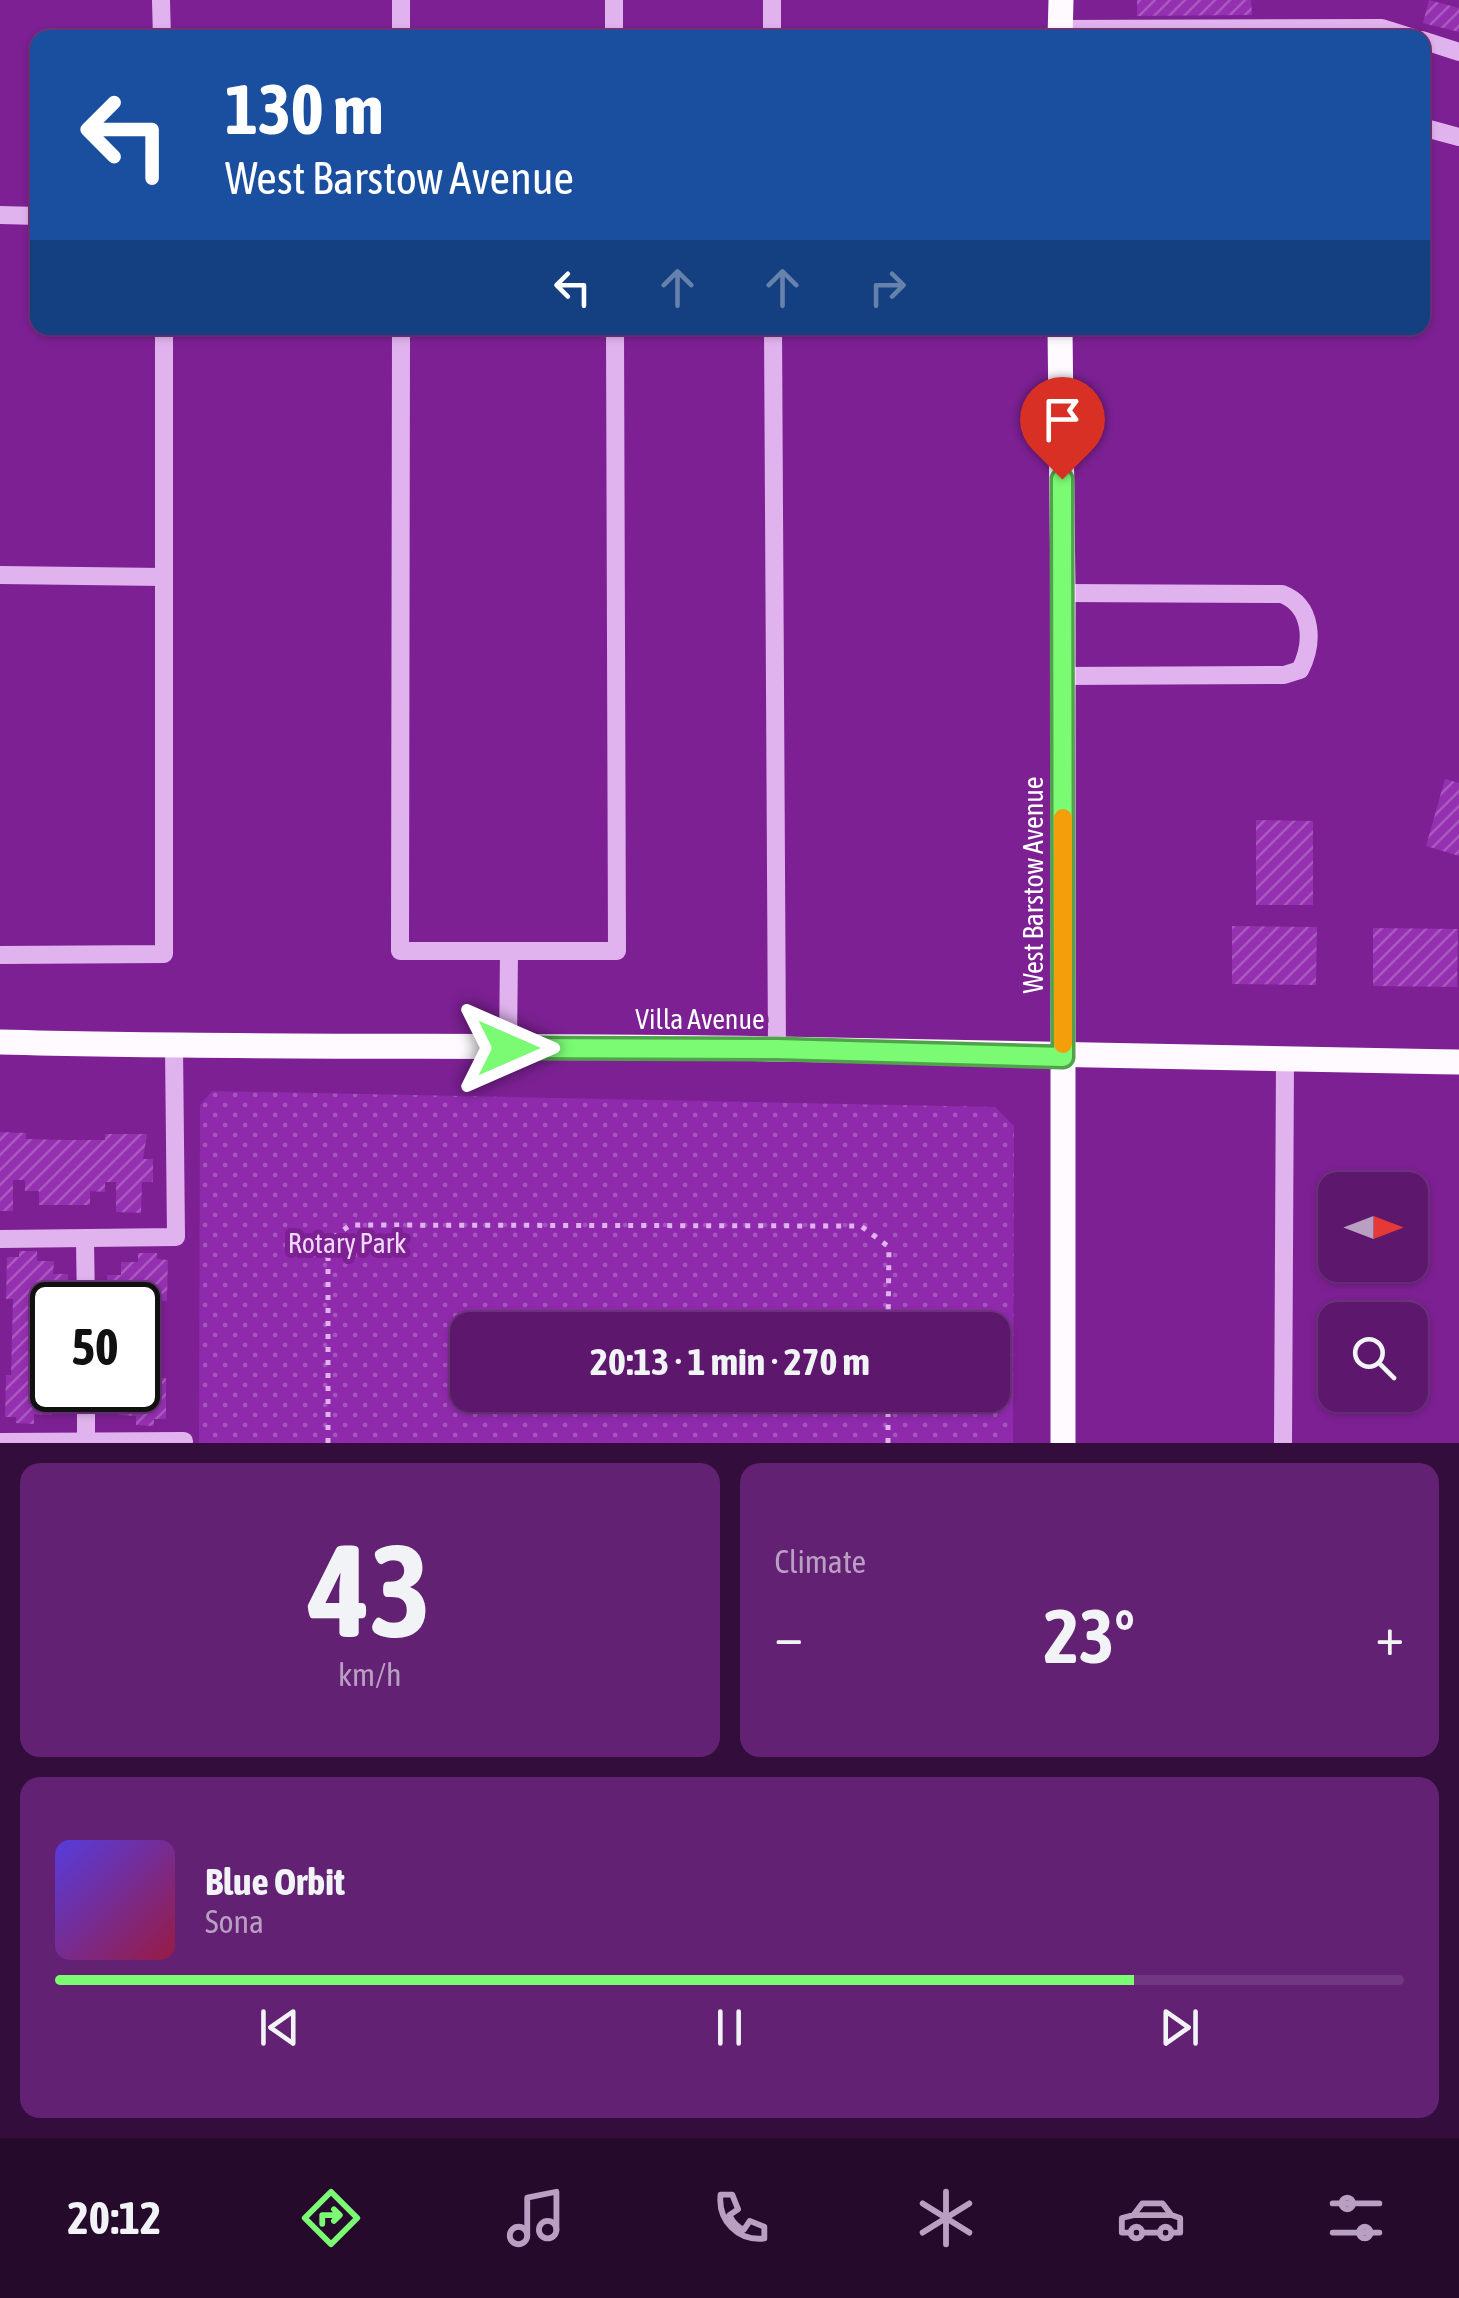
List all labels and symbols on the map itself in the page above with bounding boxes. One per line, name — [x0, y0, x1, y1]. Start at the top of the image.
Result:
pin — [1020, 377, 1105, 480]
street label: West Barstow Avenue — [1017, 776, 1049, 994]
position arrow — [456, 996, 560, 1100]
street label: Villa Avenue — [635, 1003, 765, 1035]
north arrow — [1318, 1172, 1428, 1282]
park label: Rotary Park — [288, 1227, 406, 1259]
speed limit sign: 50 — [30, 1282, 160, 1412]

